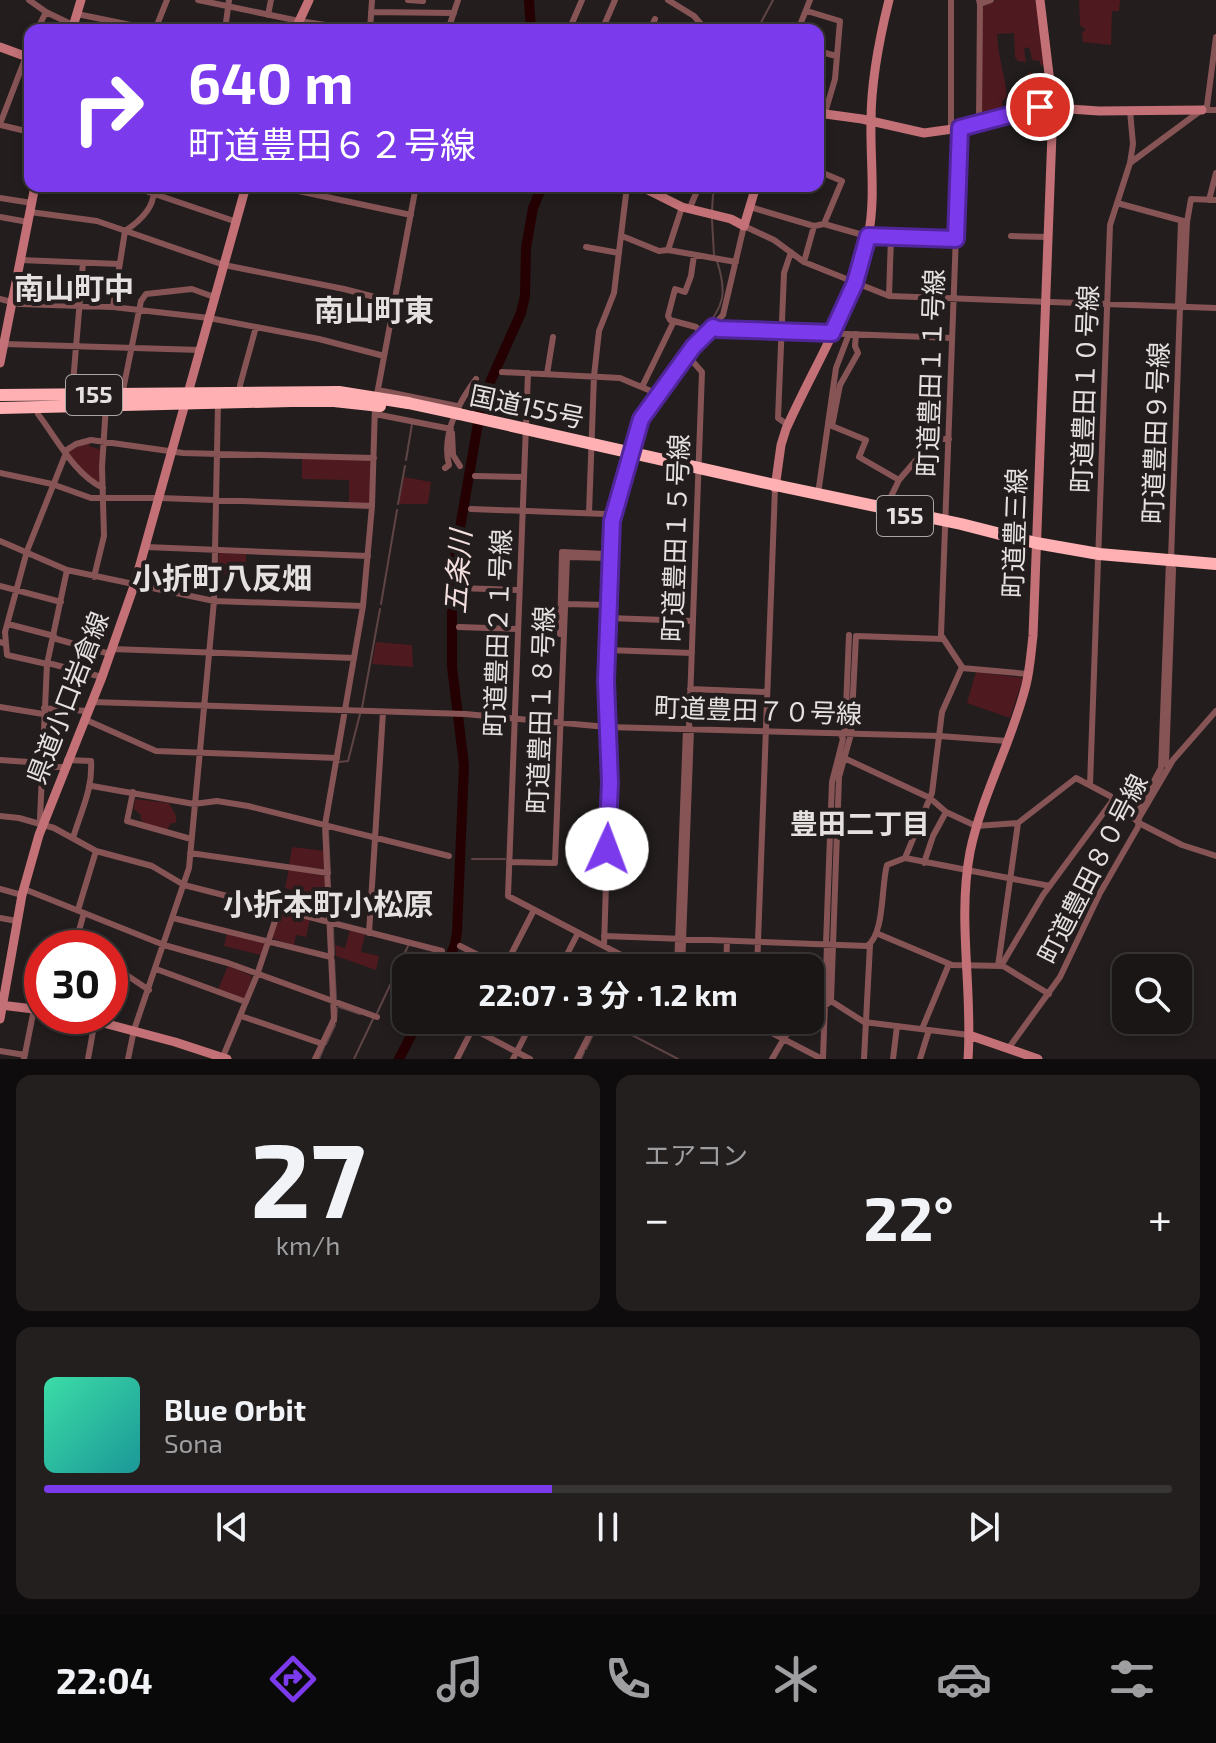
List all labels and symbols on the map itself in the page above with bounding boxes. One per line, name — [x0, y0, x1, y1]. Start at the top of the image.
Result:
pin — [1006, 73, 1074, 141]
street label: 町道豊田１１号線 — [910, 268, 949, 477]
district label: 南山町中 — [14, 269, 134, 305]
street label: 町道豊田１０号線 — [1064, 284, 1103, 493]
district label: 南山町東 — [314, 291, 434, 327]
street label: 町道豊田９号線 — [1136, 341, 1173, 524]
road number: 155 — [66, 375, 122, 415]
street label: 国道155号 — [467, 378, 587, 433]
street label: 町道豊田１５号線 — [655, 433, 694, 642]
street label: 町道豊三線 — [996, 467, 1031, 598]
road number: 155 — [877, 496, 933, 536]
water label: 五条川 — [437, 526, 477, 615]
street label: 町道豊田２１号線 — [477, 528, 516, 737]
district label: 小折町八反畑 — [132, 559, 312, 595]
street label: 町道豊田１８号線 — [520, 605, 559, 814]
street label: 県道小口岩倉線 — [20, 607, 114, 788]
street label: 町道豊田７０号線 — [654, 690, 863, 729]
street label: 町道豊田８０号線 — [1031, 769, 1153, 968]
district label: 豊田二丁目 — [790, 806, 930, 840]
position arrow — [565, 807, 649, 891]
district label: 小折本町小松原 — [223, 885, 433, 921]
speed limit sign: 30 — [24, 930, 128, 1034]

